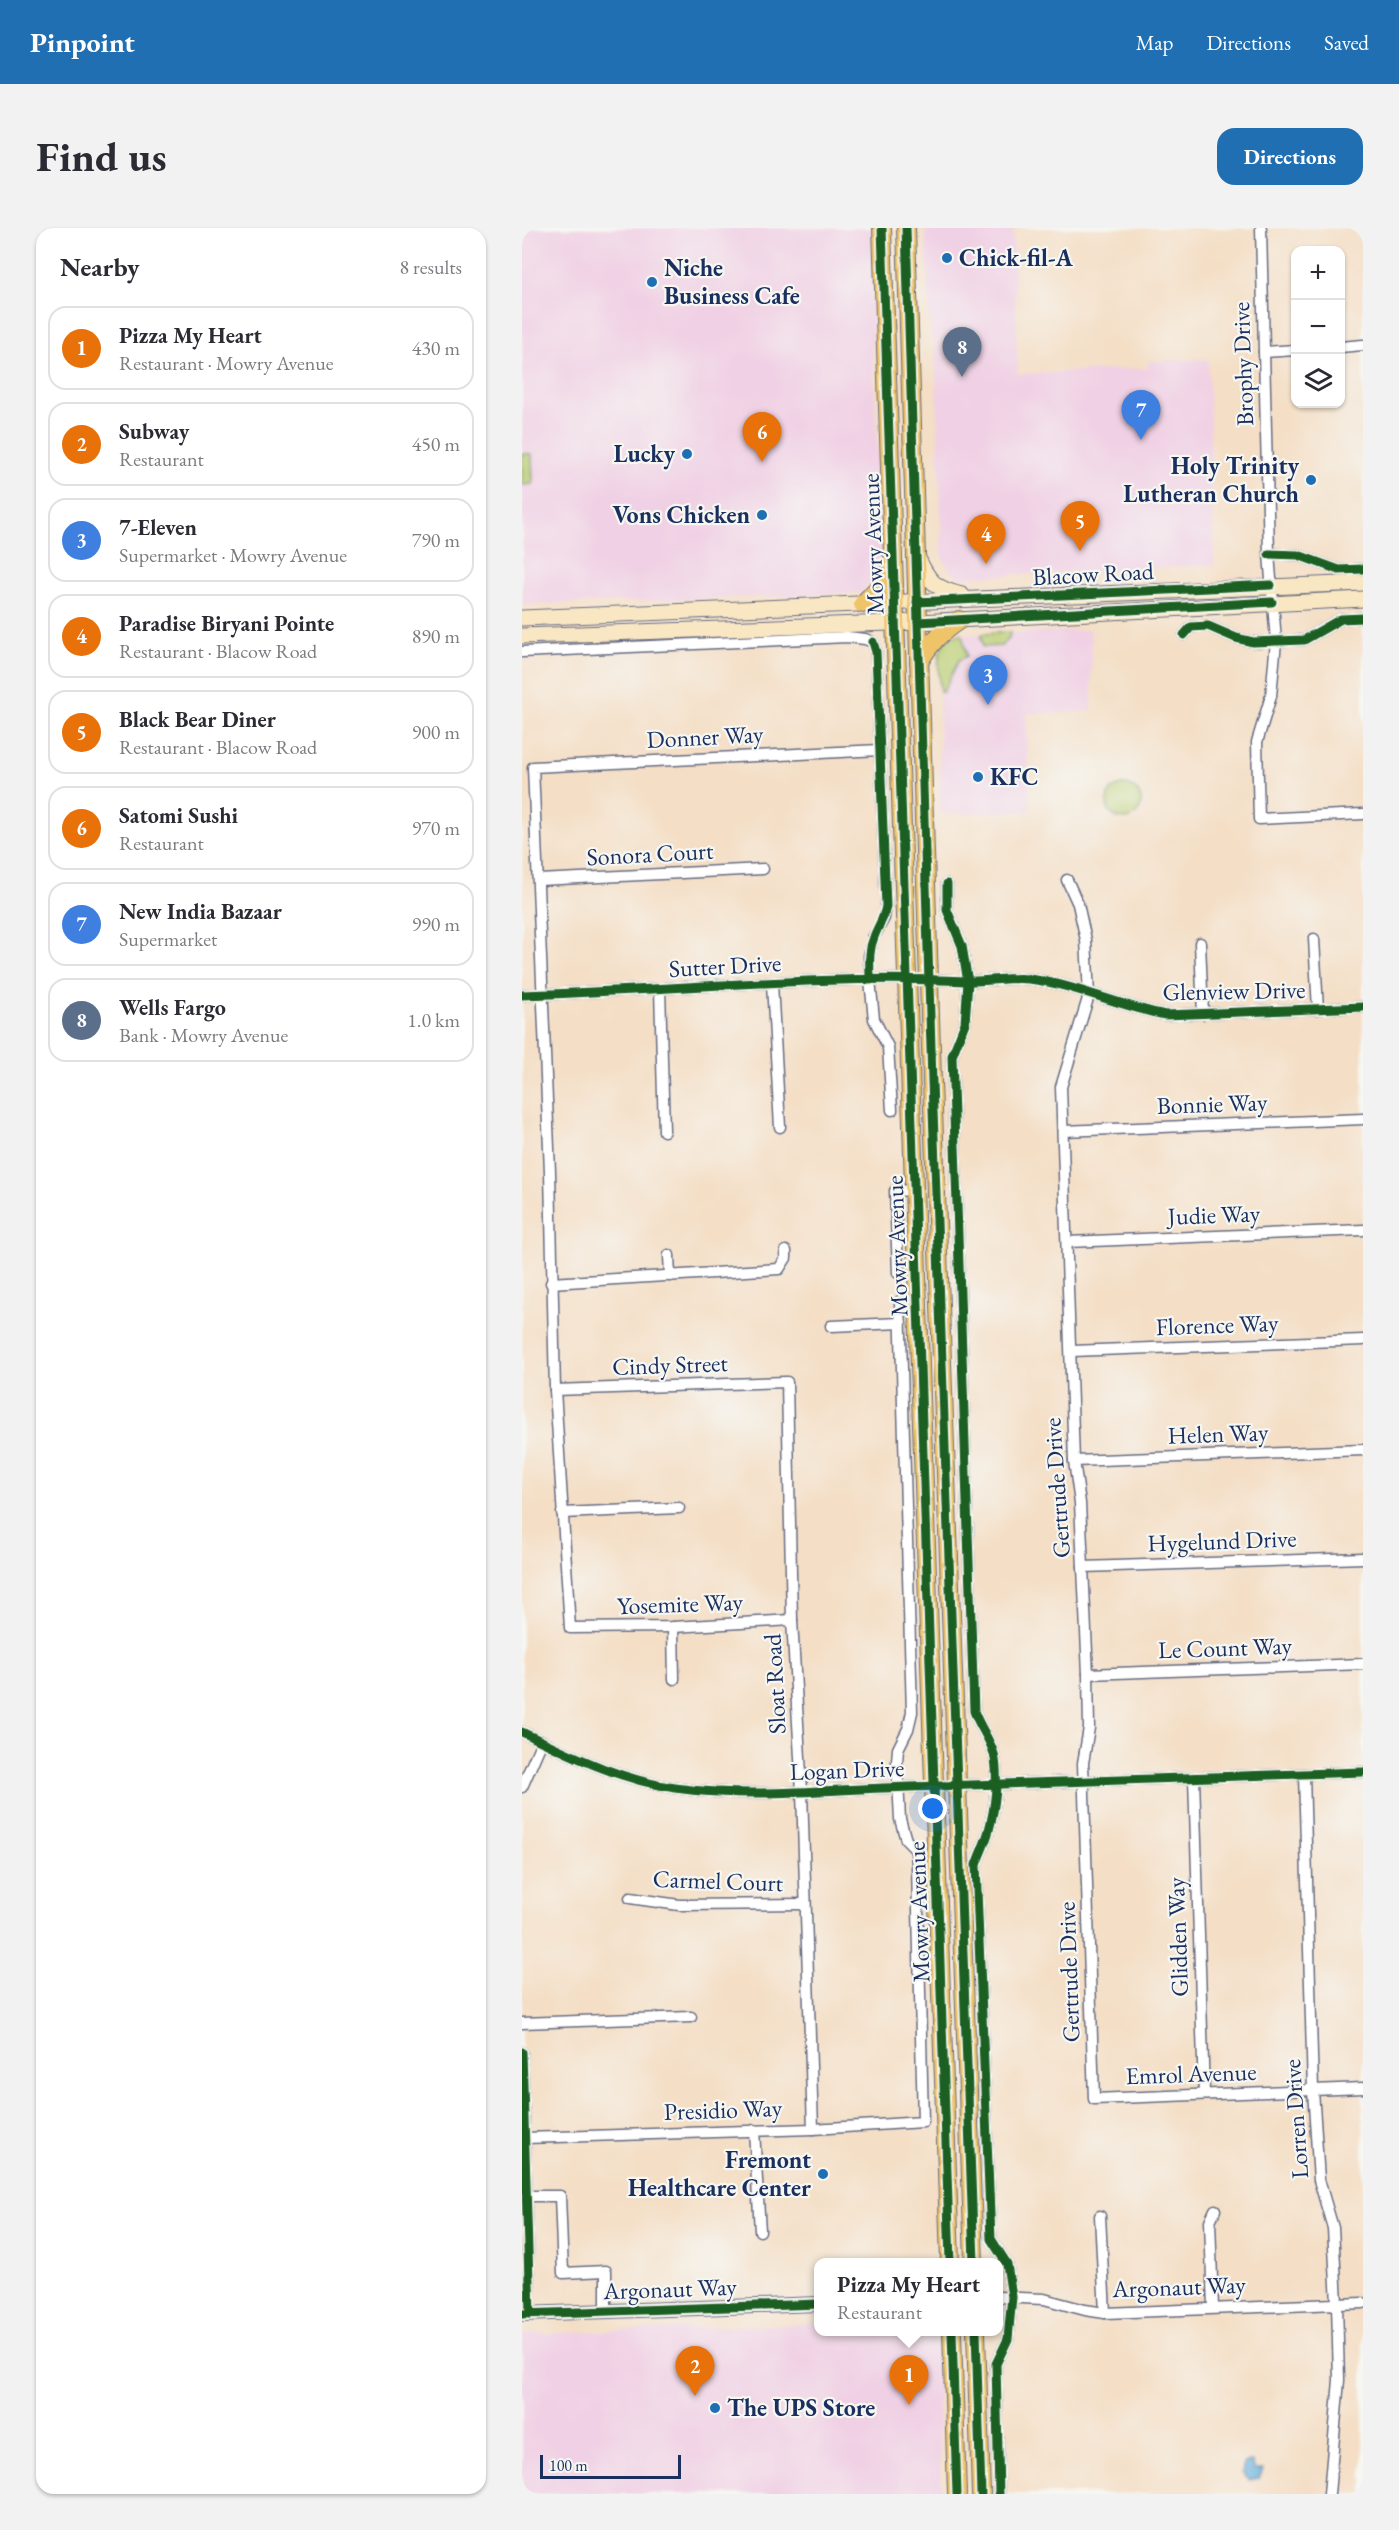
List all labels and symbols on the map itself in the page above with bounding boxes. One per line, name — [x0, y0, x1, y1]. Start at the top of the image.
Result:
place label: Chick-fil-A — [959, 242, 1073, 273]
marker: Chick-fil-A — [940, 251, 954, 265]
place label: Niche Business Cafe — [664, 252, 800, 311]
marker: Niche Business Cafe — [645, 275, 659, 289]
street label: Brophy Drive — [1225, 301, 1260, 427]
pin: 8 — [942, 328, 982, 377]
pin: 7 — [1122, 390, 1160, 440]
pin: 6 — [742, 412, 782, 462]
place label: Lucky — [613, 438, 675, 470]
marker: Lucky — [680, 447, 694, 461]
place label: Holy Trinity Lutheran Church — [1123, 450, 1300, 509]
street label: Mowry Avenue — [855, 473, 890, 615]
marker: Holy Trinity Lutheran Church — [1304, 473, 1318, 487]
place label: Vons Chicken — [612, 499, 750, 530]
pin: 5 — [1060, 502, 1100, 551]
marker: Vons Chicken — [755, 508, 769, 522]
pin: 4 — [966, 514, 1006, 564]
street label: Blacow Road — [1031, 555, 1155, 592]
pin: 3 — [968, 656, 1008, 705]
street label: Donner Way — [646, 718, 765, 755]
place label: KFC — [990, 761, 1038, 792]
marker: KFC — [971, 770, 985, 784]
street label: Sonora Court — [586, 835, 715, 872]
street label: Sutter Drive — [668, 947, 782, 984]
street label: Glenview Drive — [1162, 974, 1306, 1007]
street label: Bonnie Way — [1156, 1086, 1268, 1121]
street label: Mowry Avenue — [879, 1175, 914, 1317]
street label: Judie Way — [1165, 1197, 1261, 1232]
street label: Florence Way — [1155, 1307, 1279, 1342]
street label: Cindy Street — [612, 1347, 729, 1382]
street label: Helen Way — [1167, 1416, 1269, 1451]
street label: Gertrude Drive — [1036, 1417, 1077, 1559]
street label: Hygelund Drive — [1147, 1522, 1297, 1559]
street label: Yosemite Way — [616, 1586, 744, 1621]
street label: Le Count Way — [1157, 1630, 1293, 1665]
street label: Sloat Road — [756, 1632, 793, 1735]
street label: Logan Drive — [789, 1752, 905, 1787]
your location — [918, 1794, 947, 1823]
street label: Mowry Avenue — [901, 1841, 936, 1983]
street label: Carmel Court — [652, 1863, 784, 1898]
street label: Glidden Way — [1160, 1876, 1195, 1997]
street label: Gertrude Drive — [1051, 1901, 1086, 2043]
street label: Emrol Avenue — [1125, 2056, 1257, 2091]
street label: Lorren Drive — [1276, 2058, 1315, 2180]
street label: Presidio Way — [663, 2092, 783, 2127]
place label: Fremont Healthcare Center — [628, 2144, 811, 2203]
marker: Fremont Healthcare Center — [816, 2167, 830, 2181]
street label: Argonaut Way — [1111, 2269, 1247, 2304]
street label: Argonaut Way — [602, 2271, 738, 2306]
pin: 2 — [676, 2346, 714, 2396]
pin: 1 — [890, 2356, 928, 2405]
place label: The UPS Store — [727, 2392, 875, 2423]
marker: The UPS Store — [708, 2401, 722, 2415]
scale bar — [540, 2452, 681, 2480]

